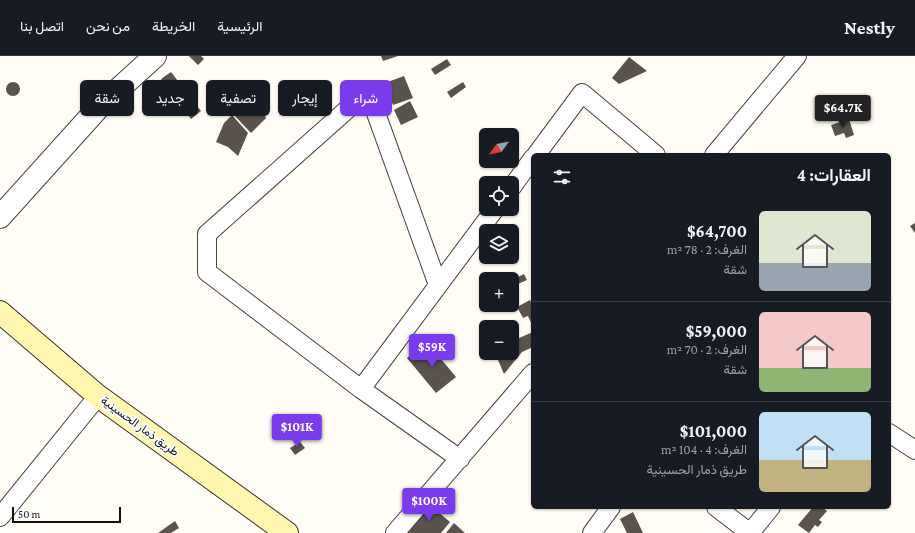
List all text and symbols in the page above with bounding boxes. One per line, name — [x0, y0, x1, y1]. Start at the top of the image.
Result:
text: Nestly — [844, 17, 895, 38]
text: اتصل بنا — [20, 18, 64, 34]
text: من نحن — [86, 18, 130, 34]
text: الخريطة — [152, 18, 195, 34]
text: الرئيسية — [217, 18, 263, 34]
chip: شقة — [80, 80, 134, 116]
chip: جديد — [142, 80, 198, 116]
chip: تصفية — [206, 80, 270, 116]
chip: إيجار — [278, 80, 332, 116]
chip: شراء — [340, 80, 392, 116]
pin: $64.7K — [810, 95, 876, 129]
text: $64.7K — [824, 100, 862, 115]
north arrow — [479, 128, 519, 168]
map controls — [479, 128, 519, 360]
icon: filters — [551, 166, 573, 188]
text: العقارات: 4 — [797, 166, 871, 185]
button: locate — [479, 176, 519, 216]
text: $64,700 — [687, 222, 747, 241]
button: layers — [479, 224, 519, 264]
icon: home — [791, 227, 839, 275]
text: الغرف: 2 · 78 m² — [667, 242, 747, 257]
text: شقة — [724, 262, 747, 277]
button: + — [479, 272, 519, 312]
button: − — [479, 320, 519, 360]
text: $59,000 — [686, 322, 747, 341]
icon: home — [791, 328, 839, 376]
pin: $59K — [408, 334, 456, 368]
text: $59K — [418, 339, 446, 354]
text: الغرف: 2 · 70 m² — [667, 342, 747, 357]
text: شقة — [724, 362, 747, 377]
street label: طريق ذمار الحسينية — [98, 393, 182, 460]
pin: $101K — [269, 414, 325, 448]
text: $101K — [281, 419, 313, 434]
text: $101,000 — [680, 422, 747, 441]
icon: home — [791, 428, 839, 476]
text: الغرف: 4 · 104 m² — [661, 442, 747, 457]
text: طريق ذمار الحسينية — [646, 462, 747, 477]
pin: $100K — [401, 488, 457, 522]
text: $100K — [411, 493, 447, 508]
scale bar — [12, 505, 121, 524]
text: 50 m — [18, 508, 40, 520]

